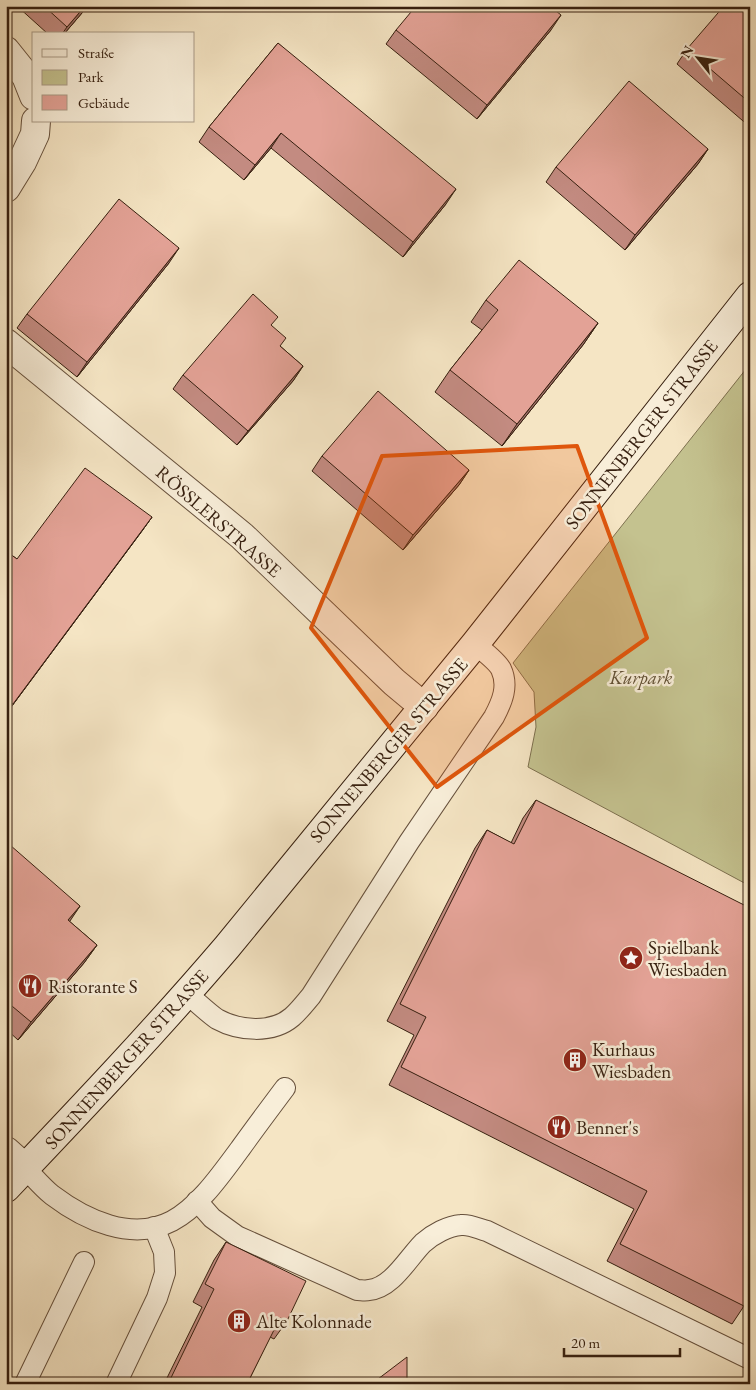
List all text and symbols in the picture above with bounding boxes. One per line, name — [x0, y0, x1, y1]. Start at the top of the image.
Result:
legend — [32, 32, 195, 122]
north arrow — [674, 32, 724, 82]
text: N — [676, 42, 698, 61]
text: Straße — [78, 43, 114, 62]
text: Park — [78, 67, 105, 86]
text: Gebäude — [78, 93, 130, 112]
street label: SONNENBERGER STRASSE — [560, 334, 723, 534]
street label: RÖSSLERSTRASSE — [151, 460, 287, 583]
street label: SONNENBERGER STRASSE — [304, 652, 473, 848]
park label: Kurpark — [608, 665, 673, 690]
place label: Spielbank Wiesbaden — [648, 935, 727, 982]
place icon: Spielbank Wiesbaden — [618, 945, 644, 971]
street label: SONNENBERGER STRASSE — [39, 964, 214, 1155]
restaurant icon: Ristorante S — [17, 973, 43, 999]
place label: Ristorante S — [48, 974, 138, 999]
place label: Kurhaus Wiesbaden — [592, 1037, 671, 1084]
building icon: Kurhaus Wiesbaden — [562, 1047, 588, 1073]
restaurant icon: Benner's — [546, 1114, 572, 1140]
place label: Benner's — [576, 1115, 638, 1140]
building icon: Alte Kolonnade — [226, 1308, 252, 1334]
place label: Alte Kolonnade — [255, 1309, 372, 1334]
scale bar — [564, 1325, 680, 1357]
text: 20 m — [571, 1333, 600, 1352]

